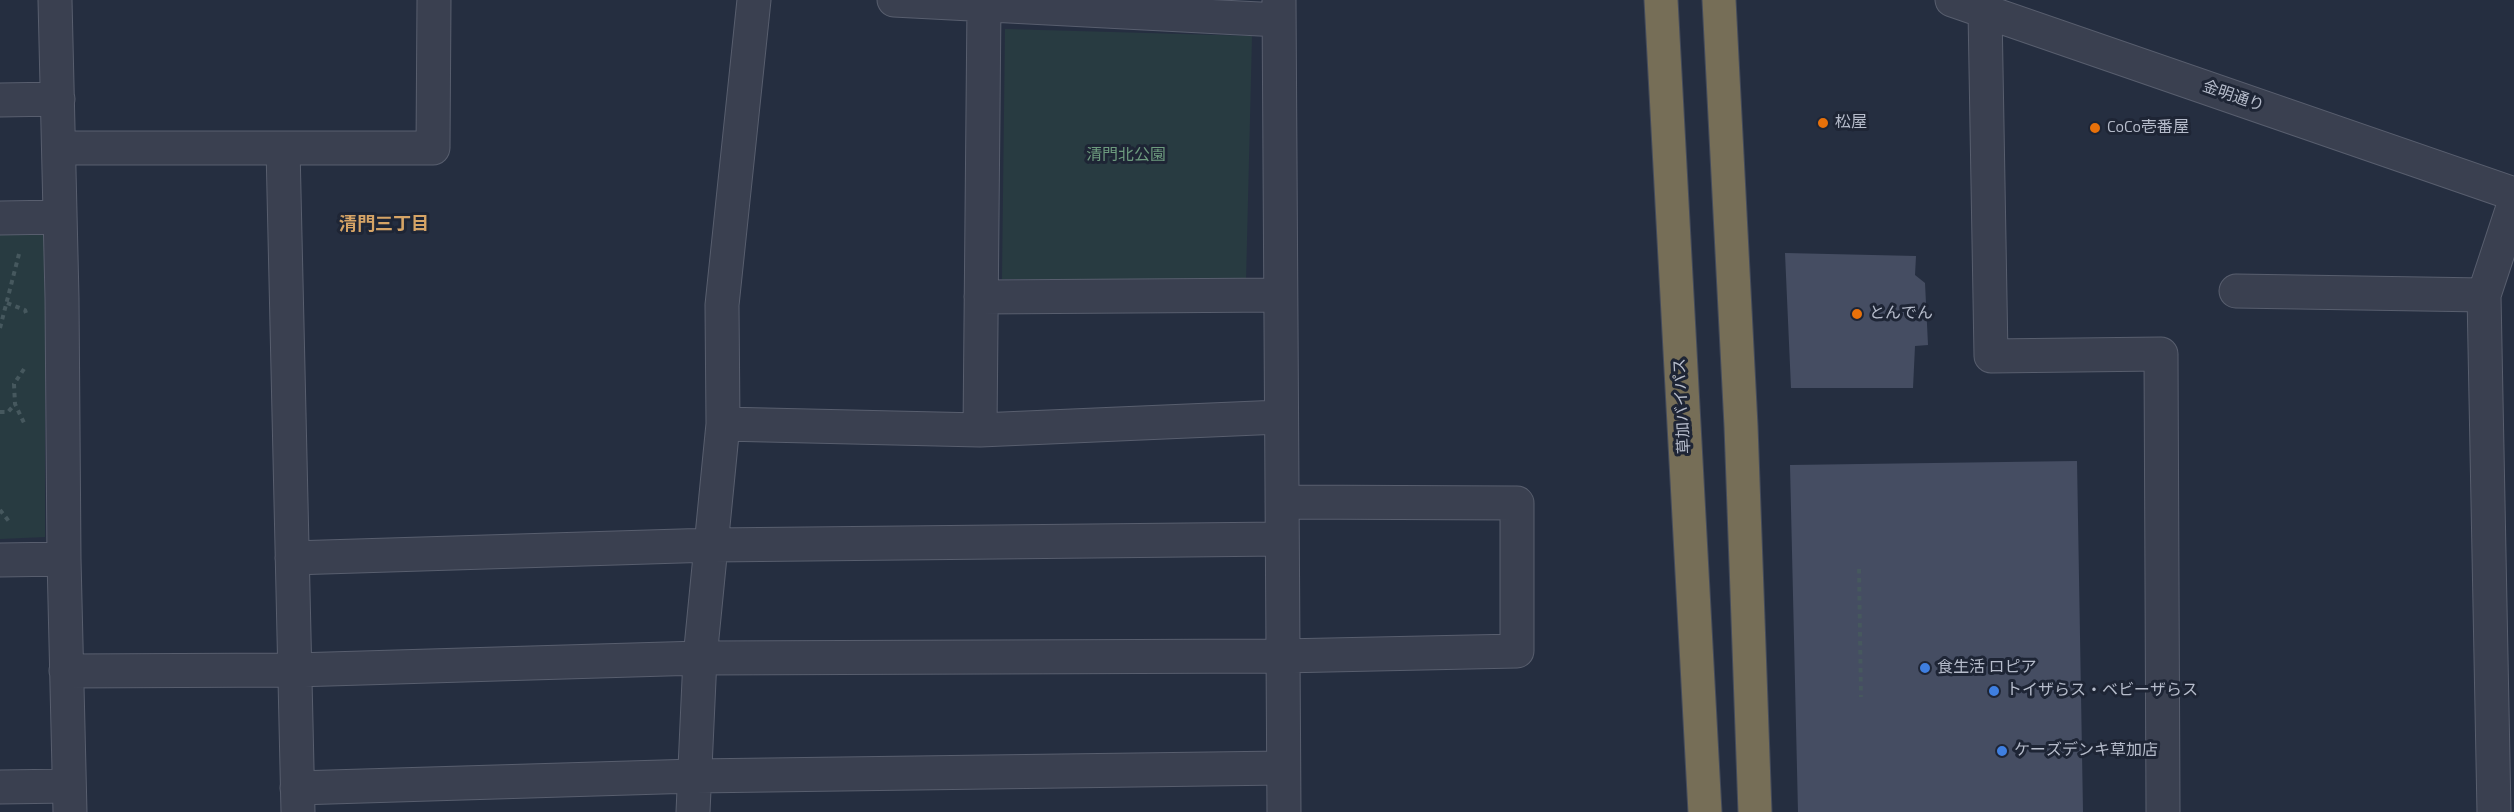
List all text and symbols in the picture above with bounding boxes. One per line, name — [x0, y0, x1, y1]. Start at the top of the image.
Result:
street label: 金明通り — [2200, 78, 2266, 116]
place label: 松屋 — [1835, 113, 1867, 133]
marker: 松屋 — [1816, 116, 1830, 130]
place label: CoCo壱番屋 — [2107, 118, 2189, 138]
marker: CoCo壱番屋 — [2088, 121, 2102, 135]
park label: 清門北公園 — [1086, 146, 1166, 166]
district label: 清門三丁目 — [339, 215, 429, 237]
place label: とんでん — [1869, 304, 1933, 324]
marker: とんでん — [1850, 307, 1864, 321]
street label: 草加バイパス — [1671, 358, 1695, 454]
place label: 食生活 ロピア — [1937, 658, 2037, 678]
marker: 食生活 ロピア — [1918, 661, 1932, 675]
place label: トイザらス・ベビーザらス — [2006, 681, 2198, 701]
marker: トイザらス・ベビーザらス — [1987, 684, 2001, 698]
place label: ケーズデンキ草加店 — [2014, 741, 2158, 761]
marker: ケーズデンキ草加店 — [1995, 744, 2009, 758]

